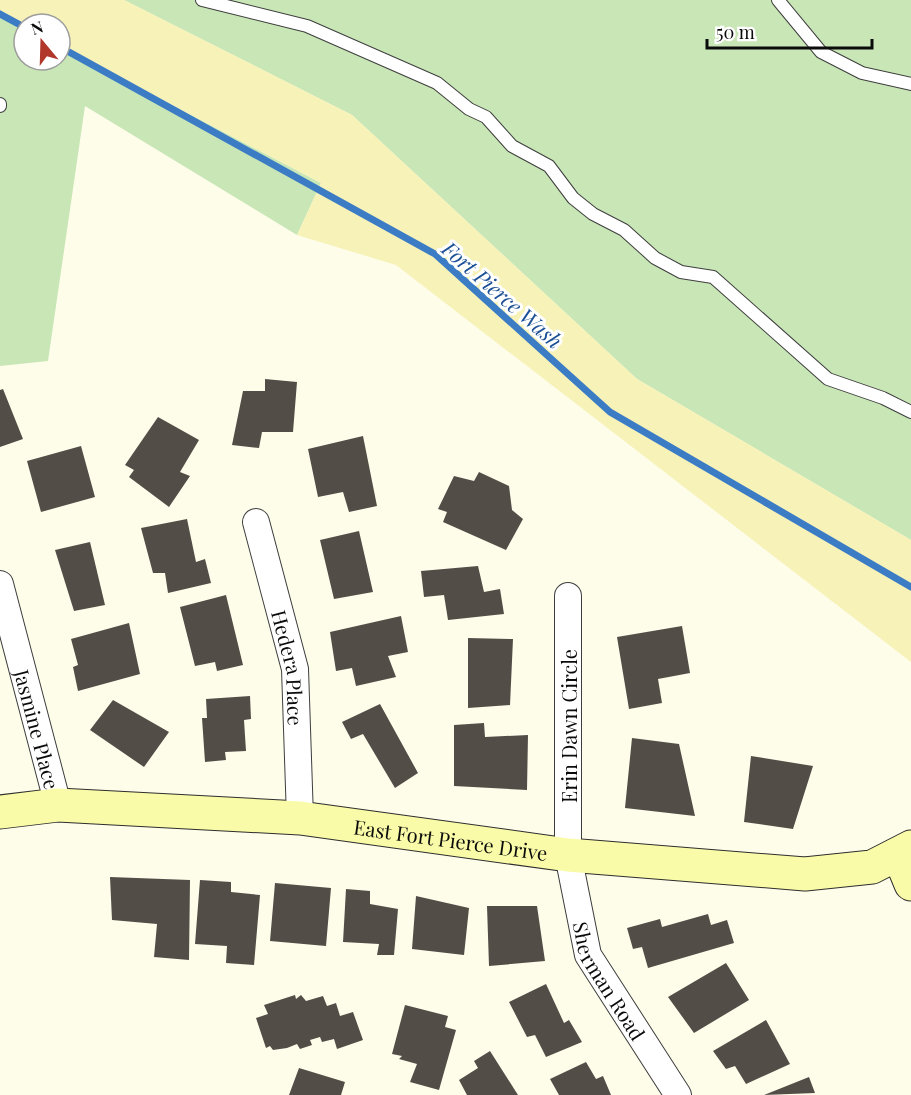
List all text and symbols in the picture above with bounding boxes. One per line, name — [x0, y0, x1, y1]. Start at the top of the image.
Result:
north arrow — [12, 12, 72, 72]
scale bar — [707, 12, 872, 50]
text: N — [28, 15, 46, 39]
text: 50 m — [716, 20, 755, 44]
water label: Fort Pierce Wash — [436, 233, 569, 354]
street label: Hedera Place — [266, 607, 310, 726]
street label: Erin Dawn Circle — [555, 649, 582, 803]
street label: Jasmine Place — [9, 665, 67, 792]
street label: East Fort Pierce Drive — [352, 812, 549, 866]
street label: Sherman Road — [568, 919, 653, 1045]

